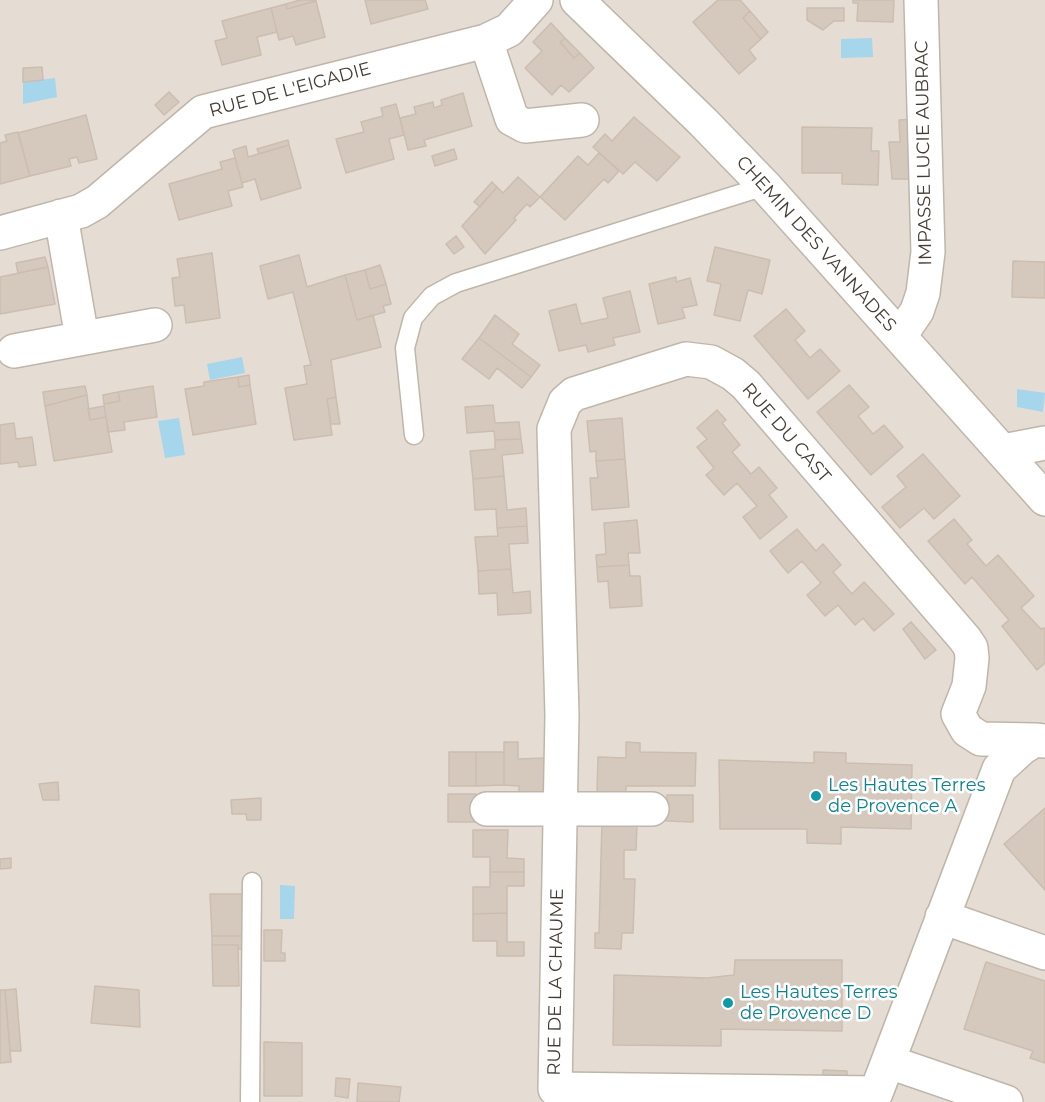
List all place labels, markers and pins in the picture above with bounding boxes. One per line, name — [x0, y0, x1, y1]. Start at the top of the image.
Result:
place label: Les Hautes Terres de Provence A — [828, 775, 985, 818]
marker: Les Hautes Terres de Provence A — [809, 789, 823, 803]
place label: Les Hautes Terres de Provence D — [740, 982, 897, 1024]
marker: Les Hautes Terres de Provence D — [721, 996, 735, 1010]

